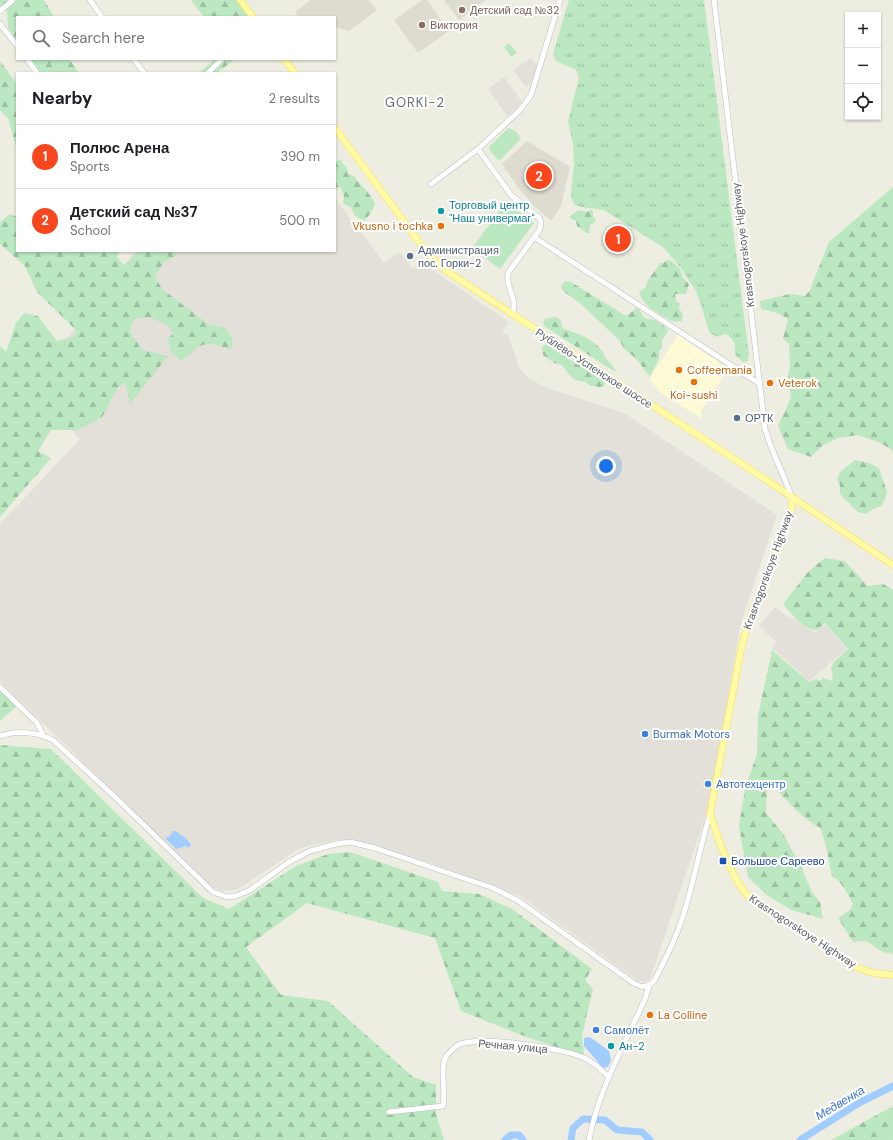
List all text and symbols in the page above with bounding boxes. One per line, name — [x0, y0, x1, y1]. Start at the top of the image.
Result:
place label: Детский сад №32 — [470, 3, 559, 17]
marker: Детский сад №32 — [457, 5, 467, 15]
map controls — [845, 12, 881, 120]
button: + — [845, 12, 881, 48]
search box — [16, 16, 336, 60]
place label: Виктория — [430, 18, 478, 32]
marker: Виктория — [417, 20, 427, 30]
icon: search — [30, 27, 52, 49]
text: Search here — [62, 28, 145, 48]
button: − — [845, 48, 881, 84]
button: locate — [845, 84, 881, 120]
text: Nearby — [32, 87, 92, 109]
text: 2 results — [269, 90, 320, 107]
district label: GORKI-2 — [385, 94, 445, 111]
text: Полюс Арена — [70, 138, 169, 158]
text: 1 — [43, 148, 47, 165]
text: 390 m — [281, 148, 320, 165]
text: Sports — [70, 158, 110, 175]
pin: 2 — [526, 161, 552, 191]
street label: Krasnogorskoye Highway — [728, 182, 758, 308]
place label: Торговый центр "Наш универмаг" — [449, 198, 535, 225]
text: Детский сад №37 — [70, 202, 198, 222]
marker: Торговый центр "Наш универмаг" — [436, 206, 446, 216]
text: 2 — [41, 212, 49, 229]
text: 500 m — [279, 212, 320, 229]
place label: Vkusno i tochka — [352, 219, 433, 233]
marker: Vkusno i tochka — [436, 221, 446, 231]
text: School — [70, 222, 111, 239]
pin: 1 — [605, 224, 631, 254]
place label: Администрация пос. Горки-2 — [418, 243, 499, 270]
marker: Администрация пос. Горки-2 — [405, 251, 415, 261]
street label: Рублёво-Успенское шоссе — [533, 325, 655, 411]
place label: Coffeemania — [687, 363, 752, 377]
marker: Coffeemania — [674, 365, 684, 375]
place label: Veterok — [778, 376, 817, 390]
marker: Koi-sushi — [689, 377, 699, 387]
marker: Veterok — [765, 378, 775, 388]
place label: Koi-sushi — [670, 388, 718, 402]
place label: ОРТК — [745, 411, 774, 425]
marker: ОРТК — [732, 413, 742, 423]
your location — [596, 456, 616, 476]
street label: Krasnogorskoye Highway — [740, 509, 796, 631]
place label: Burmak Motors — [653, 727, 730, 741]
marker: Burmak Motors — [640, 729, 650, 739]
place label: Автотехцентр — [716, 777, 786, 791]
marker: Автотехцентр — [703, 779, 713, 789]
place label: Большое Сареево — [731, 854, 825, 868]
marker: Большое Сареево — [718, 856, 728, 866]
street label: Krasnogorskoye Highway — [747, 891, 859, 971]
place label: La Colline — [658, 1008, 707, 1022]
marker: La Colline — [645, 1010, 655, 1020]
place label: Самолёт — [604, 1023, 649, 1037]
marker: Самолёт — [591, 1025, 601, 1035]
street label: Речная улица — [478, 1036, 549, 1056]
place label: Ан-2 — [619, 1039, 645, 1053]
marker: Ан-2 — [606, 1041, 616, 1051]
water label: Медвенка — [812, 1082, 868, 1124]

